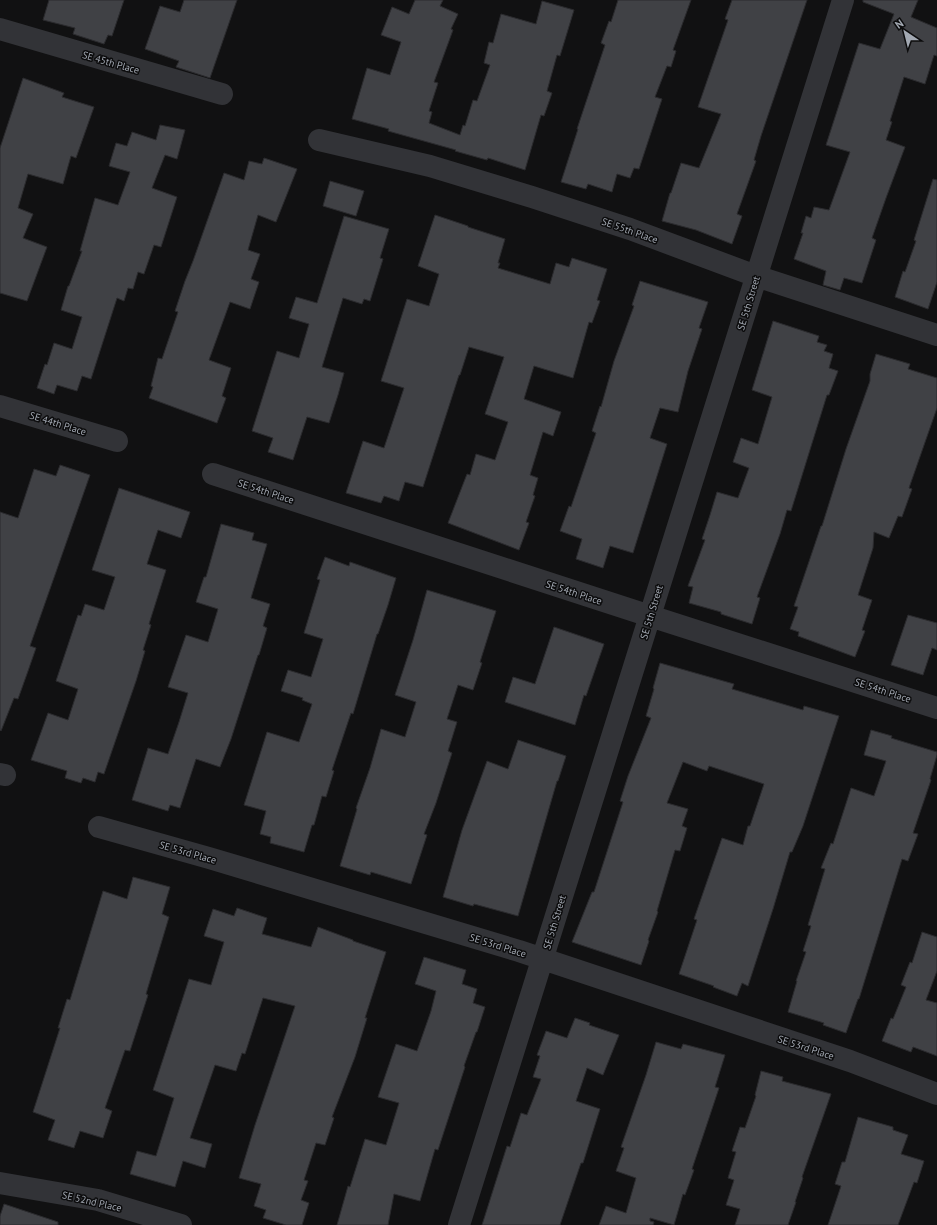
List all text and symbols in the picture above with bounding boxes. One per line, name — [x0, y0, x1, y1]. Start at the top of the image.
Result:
north arrow — [885, 12, 925, 52]
text: N — [892, 16, 906, 32]
street label: SE 45th Place — [81, 48, 141, 77]
street label: SE 55th Place — [600, 215, 660, 246]
street label: SE 5th Street — [734, 274, 763, 332]
street label: SE 44th Place — [28, 409, 88, 438]
street label: SE 54th Place — [236, 476, 296, 507]
street label: SE 54th Place — [544, 577, 604, 608]
street label: SE 5th Street — [637, 583, 666, 641]
street label: SE 54th Place — [853, 675, 913, 706]
street label: SE 53rd Place — [158, 838, 218, 867]
street label: SE 5th Street — [540, 893, 569, 951]
street label: SE 53rd Place — [468, 931, 528, 960]
street label: SE 53rd Place — [776, 1032, 836, 1063]
street label: SE 52nd Place — [61, 1188, 123, 1215]

